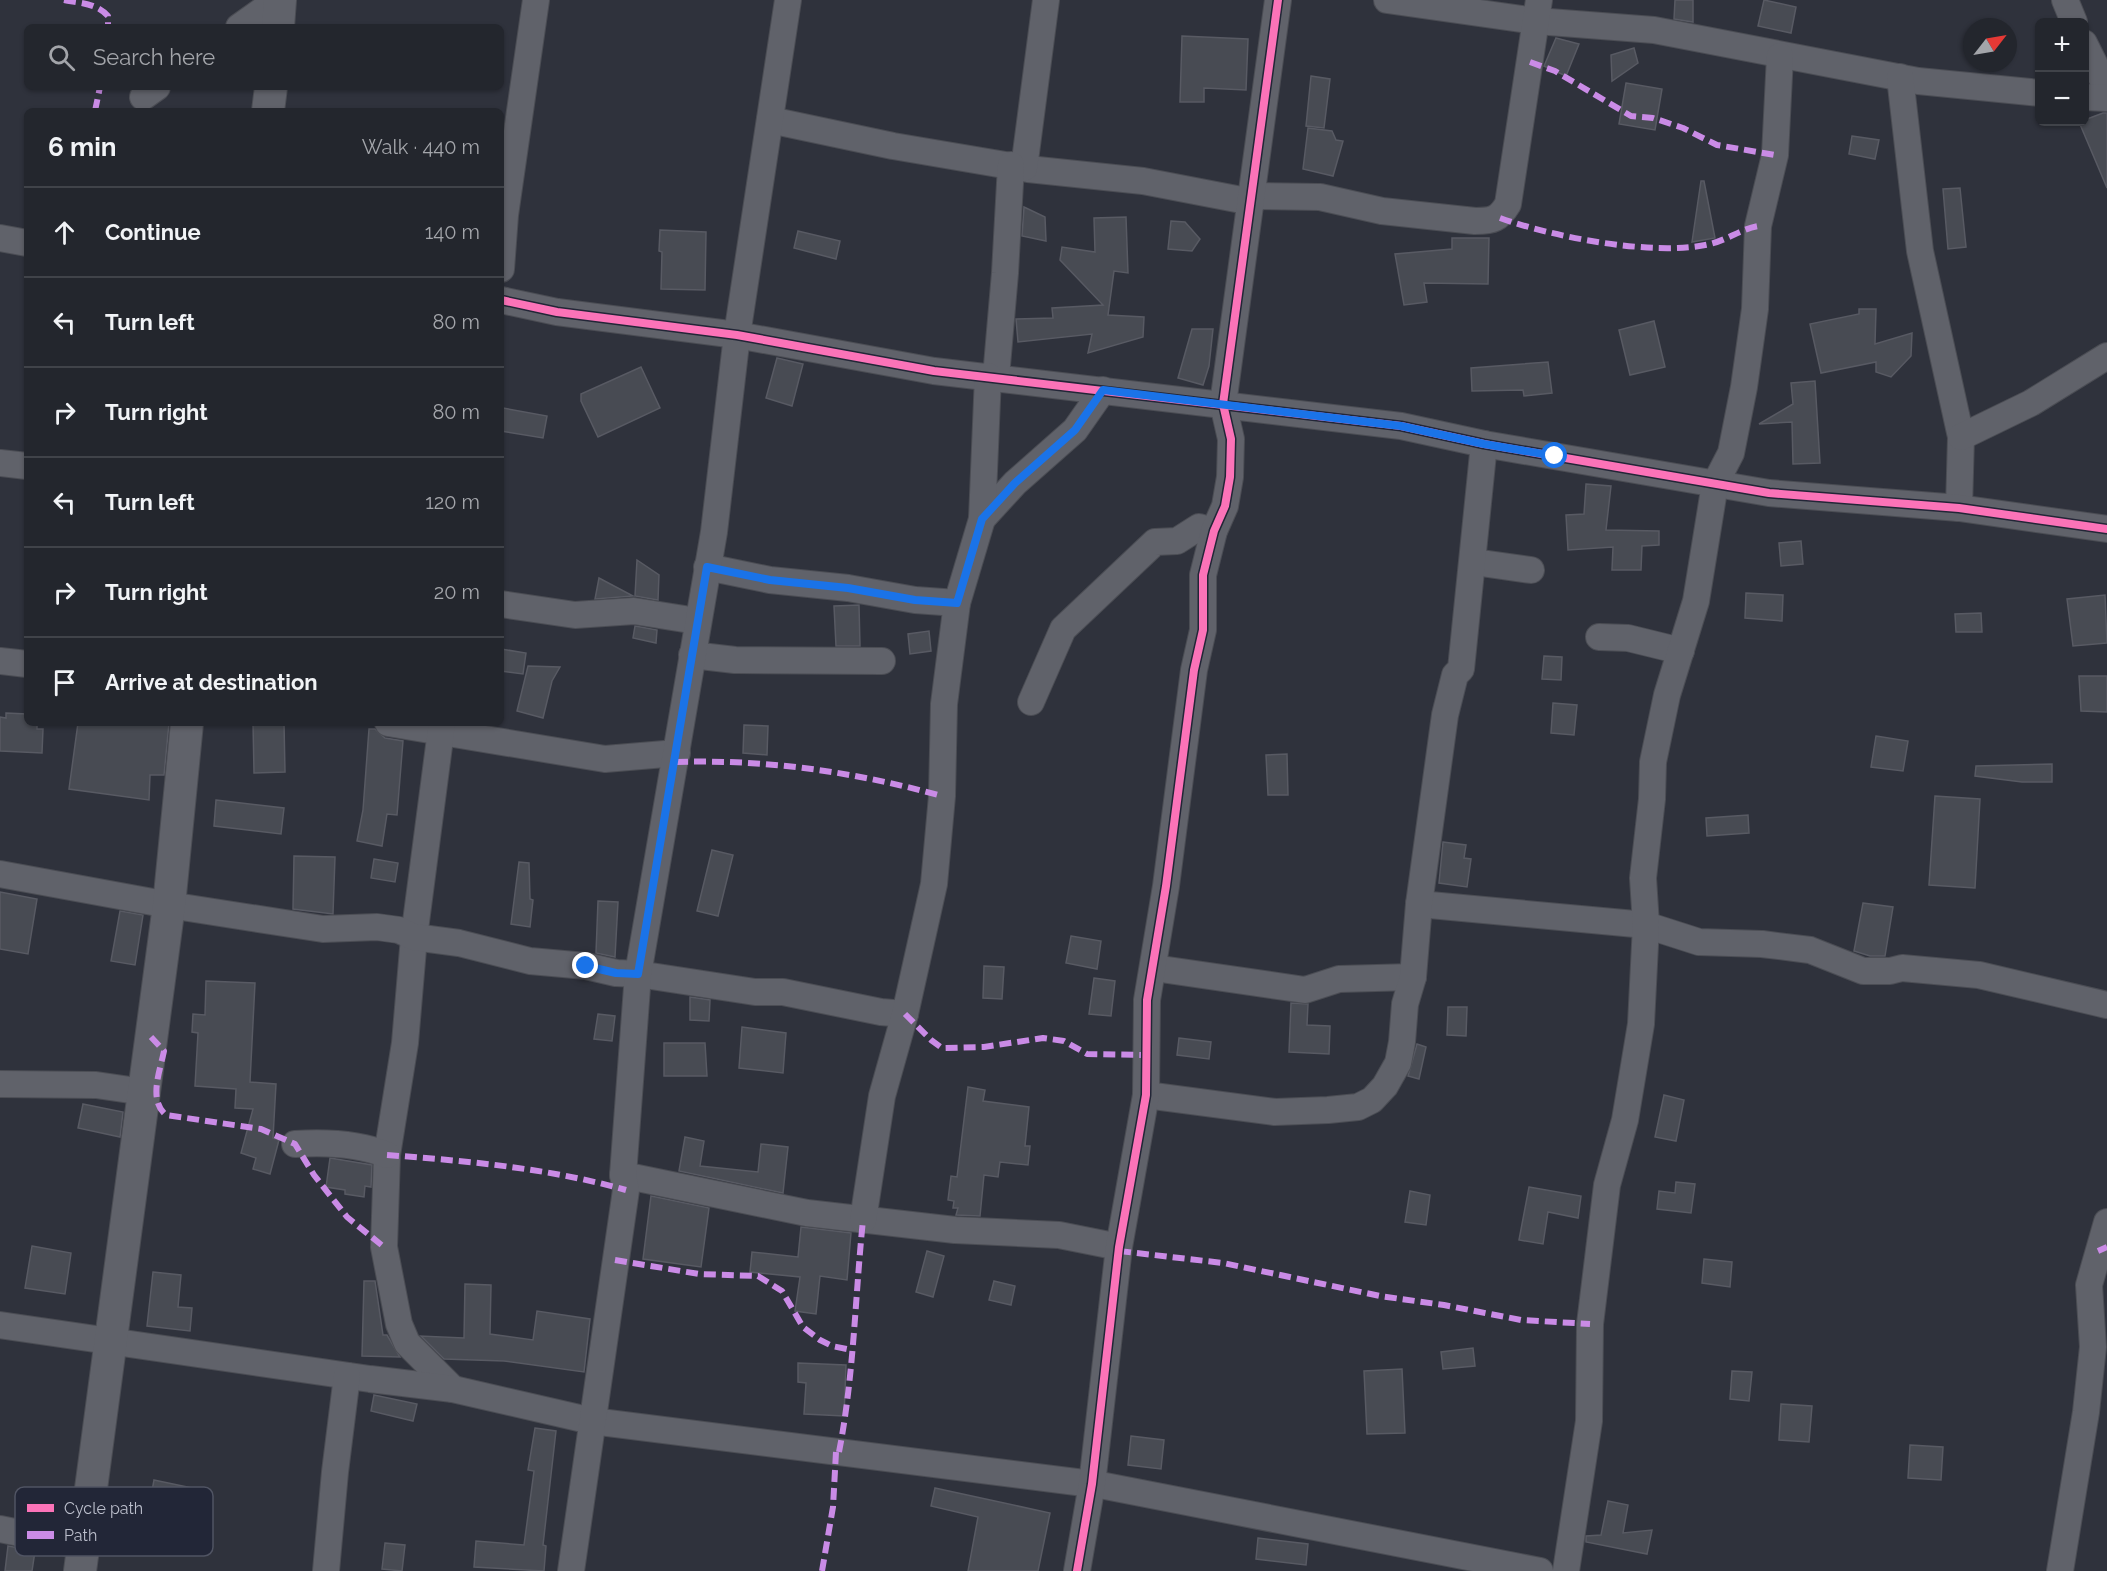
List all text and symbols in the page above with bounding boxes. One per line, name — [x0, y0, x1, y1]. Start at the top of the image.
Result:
north arrow — [1963, 18, 2017, 72]
map controls — [2035, 18, 2089, 126]
button: + — [2035, 18, 2089, 72]
search box — [24, 24, 504, 90]
icon: search — [45, 41, 78, 74]
text: Search here — [93, 44, 215, 70]
button: − — [2035, 72, 2089, 126]
text: 6 min — [48, 132, 117, 162]
text: Walk · 440 m — [362, 135, 480, 159]
icon: ahead — [48, 216, 81, 249]
text: Continue — [105, 219, 201, 245]
text: 140 m — [425, 220, 480, 244]
icon: left — [48, 306, 81, 339]
text: Turn left — [105, 309, 195, 335]
text: 80 m — [432, 310, 480, 334]
icon: right — [48, 396, 81, 429]
text: Turn right — [105, 399, 208, 425]
text: 80 m — [432, 400, 480, 424]
route start — [1541, 442, 1567, 468]
icon: left — [48, 486, 81, 519]
text: Turn left — [105, 489, 195, 515]
text: 120 m — [425, 490, 480, 514]
icon: right — [48, 576, 81, 609]
text: Turn right — [105, 579, 208, 605]
text: 20 m — [434, 580, 480, 604]
icon: arrive — [48, 666, 81, 699]
text: Arrive at destination — [105, 669, 318, 695]
route end — [572, 952, 598, 978]
legend — [15, 1487, 213, 1556]
text: Cycle path — [64, 1499, 143, 1518]
text: Path — [64, 1526, 97, 1545]

